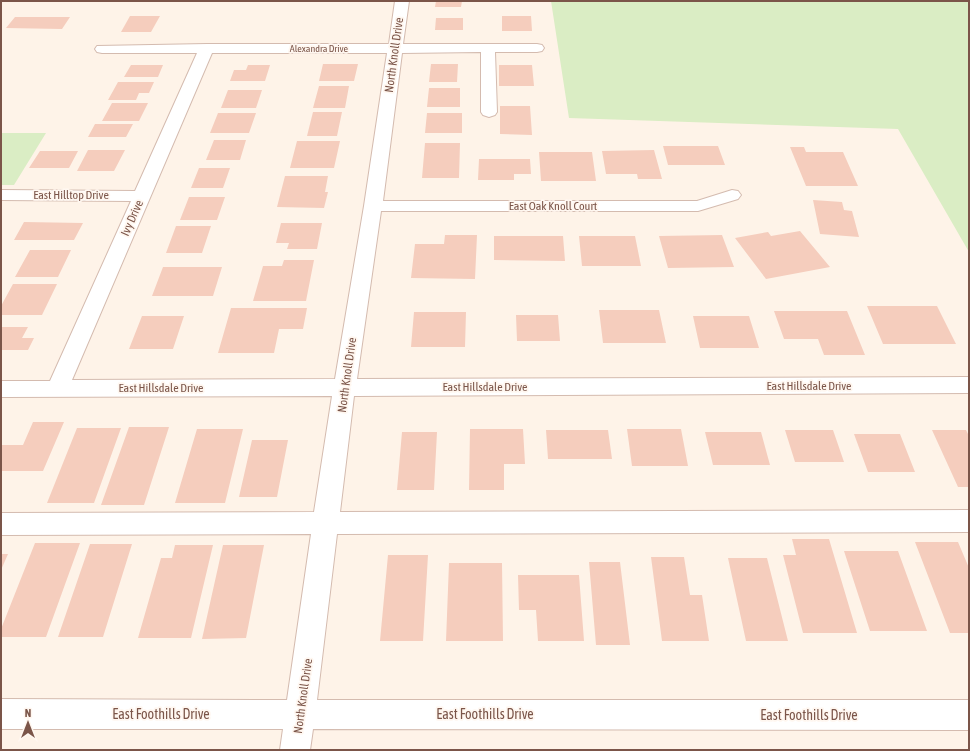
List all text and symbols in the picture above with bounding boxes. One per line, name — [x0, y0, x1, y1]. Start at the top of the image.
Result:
street label: North Knoll Drive — [382, 17, 406, 93]
street label: Alexandra Drive — [290, 43, 349, 54]
street label: East Hilltop Drive — [33, 188, 109, 202]
street label: Ivy Drive — [118, 198, 146, 238]
street label: East Oak Knoll Court — [509, 199, 598, 213]
street label: North Knoll Drive — [335, 337, 359, 413]
street label: East Hillsdale Drive — [766, 379, 852, 393]
street label: East Hillsdale Drive — [442, 380, 528, 394]
street label: East Hillsdale Drive — [118, 381, 204, 395]
street label: North Knoll Drive — [291, 658, 315, 734]
north arrow — [8, 703, 48, 743]
street label: East Foothills Drive — [112, 706, 210, 722]
street label: East Foothills Drive — [436, 706, 534, 722]
text: N — [25, 707, 31, 719]
street label: East Foothills Drive — [760, 707, 858, 723]

